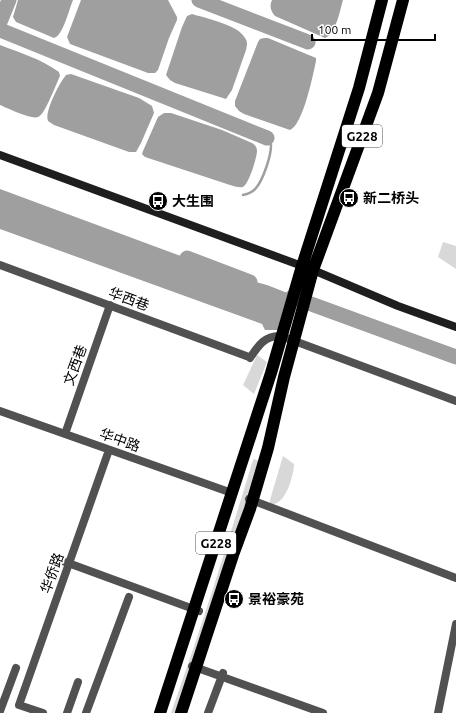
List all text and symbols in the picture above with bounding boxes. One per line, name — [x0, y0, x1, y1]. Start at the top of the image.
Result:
scale bar — [312, 16, 435, 42]
text: 100 m — [318, 23, 351, 36]
road number: G228 — [342, 125, 382, 147]
bus stop icon: 新二桥头 — [338, 187, 360, 209]
bus stop icon: 大生围 — [147, 190, 169, 212]
place label: 新二桥头 — [363, 190, 419, 206]
place label: 大生围 — [172, 193, 214, 209]
street label: 华西巷 — [107, 284, 151, 314]
street label: 文西巷 — [60, 343, 90, 387]
street label: 华中路 — [98, 425, 142, 455]
road number: G228 — [196, 532, 236, 554]
street label: 华侨路 — [37, 551, 67, 595]
bus stop icon: 景裕豪苑 — [223, 588, 245, 610]
place label: 景裕豪苑 — [248, 591, 304, 607]

